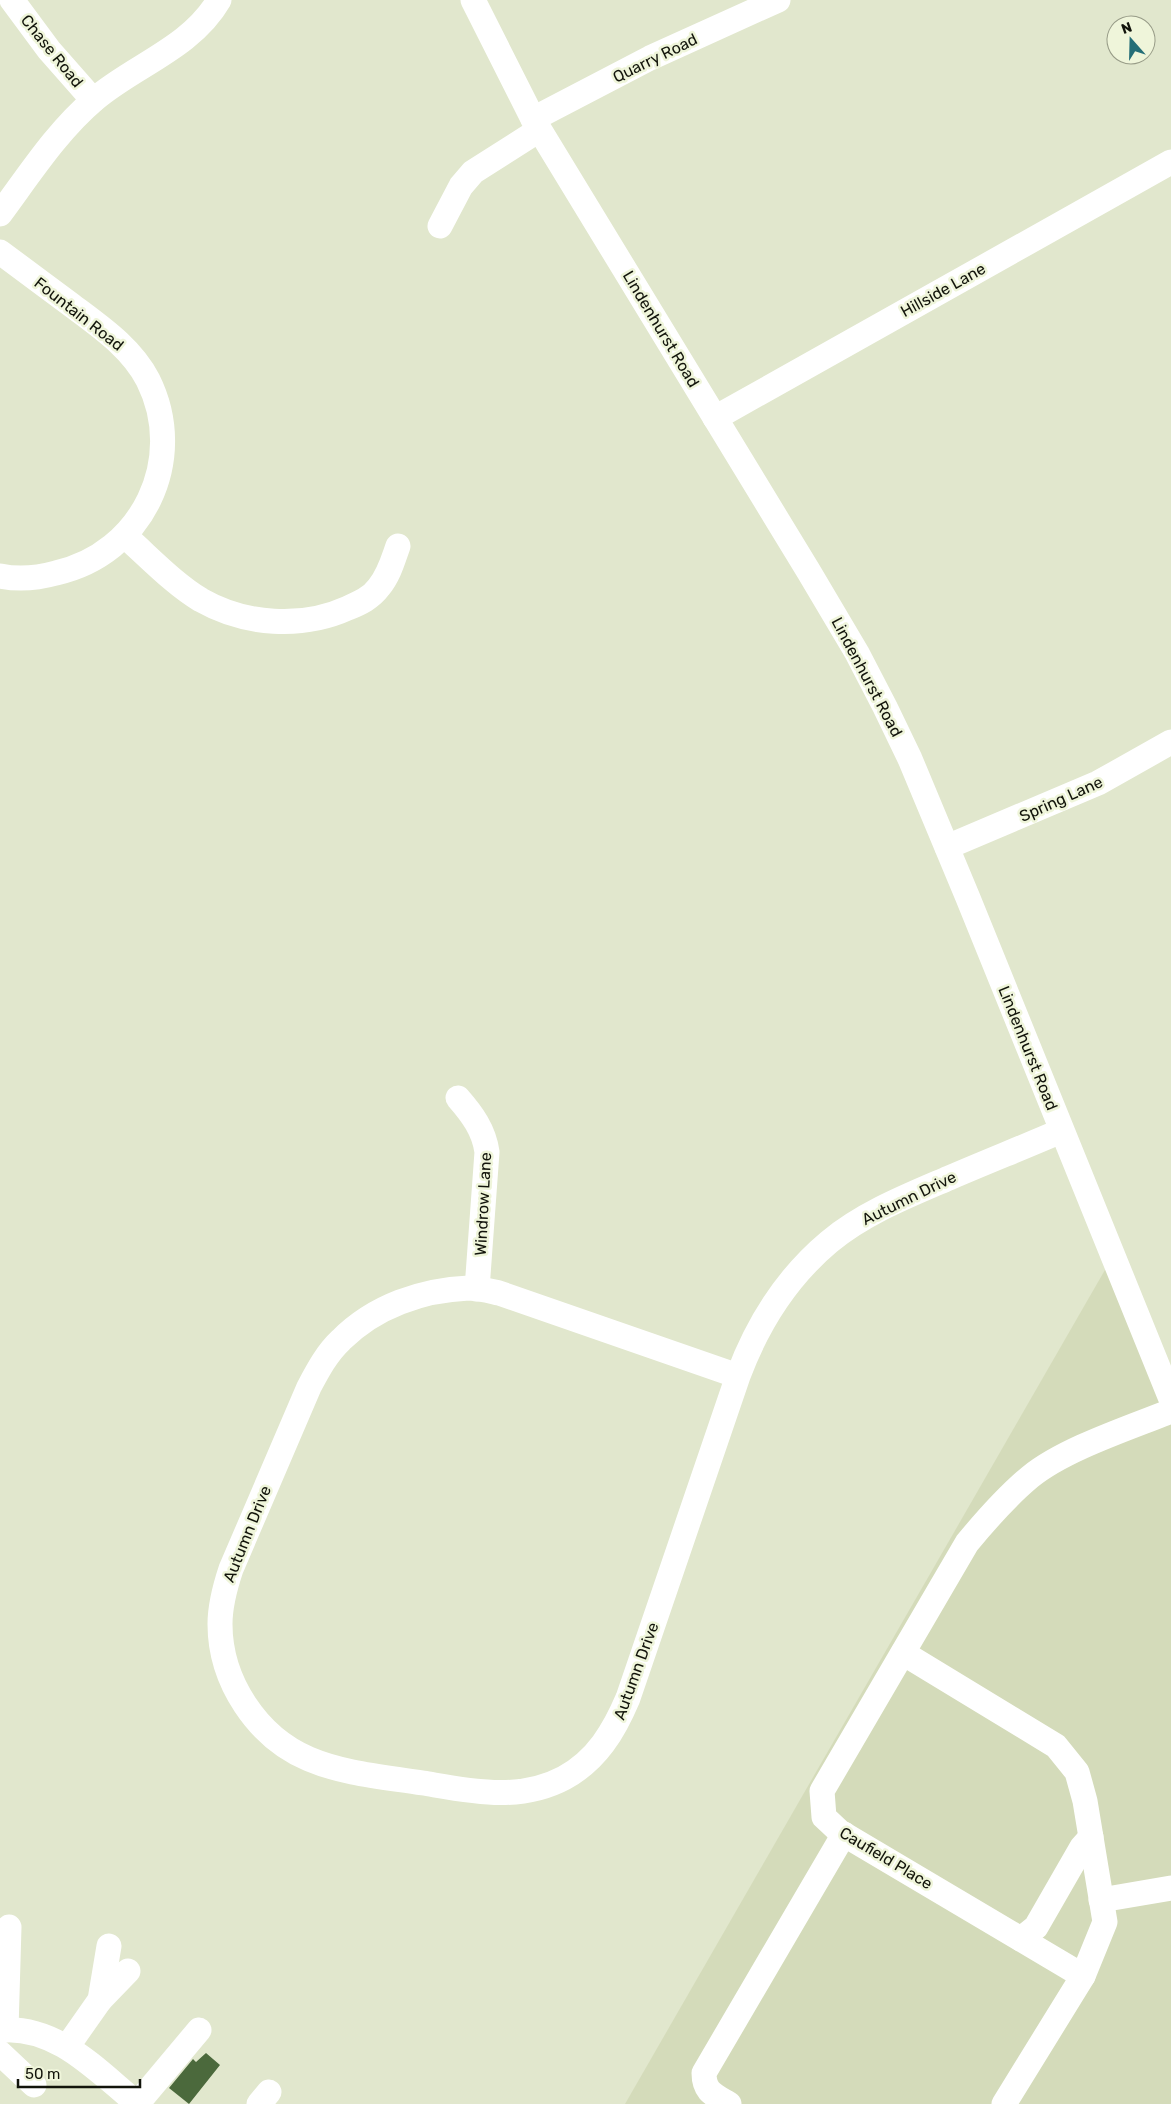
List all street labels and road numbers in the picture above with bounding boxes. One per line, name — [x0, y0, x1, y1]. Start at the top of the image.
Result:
street label: Chase Road — [17, 11, 87, 91]
street label: Quarry Road — [610, 29, 700, 87]
street label: Hillside Lane — [897, 259, 989, 321]
street label: Lindenhurst Road — [619, 267, 703, 391]
street label: Fountain Road — [31, 273, 127, 355]
street label: Lindenhurst Road — [828, 614, 906, 740]
street label: Spring Lane — [1016, 772, 1106, 826]
street label: Lindenhurst Road — [994, 983, 1062, 1113]
street label: Windrow Lane — [471, 1152, 495, 1256]
street label: Autumn Drive — [859, 1167, 959, 1229]
street label: Autumn Drive — [219, 1483, 275, 1585]
street label: Autumn Drive — [610, 1620, 662, 1722]
street label: Caufield Place — [836, 1823, 936, 1893]

